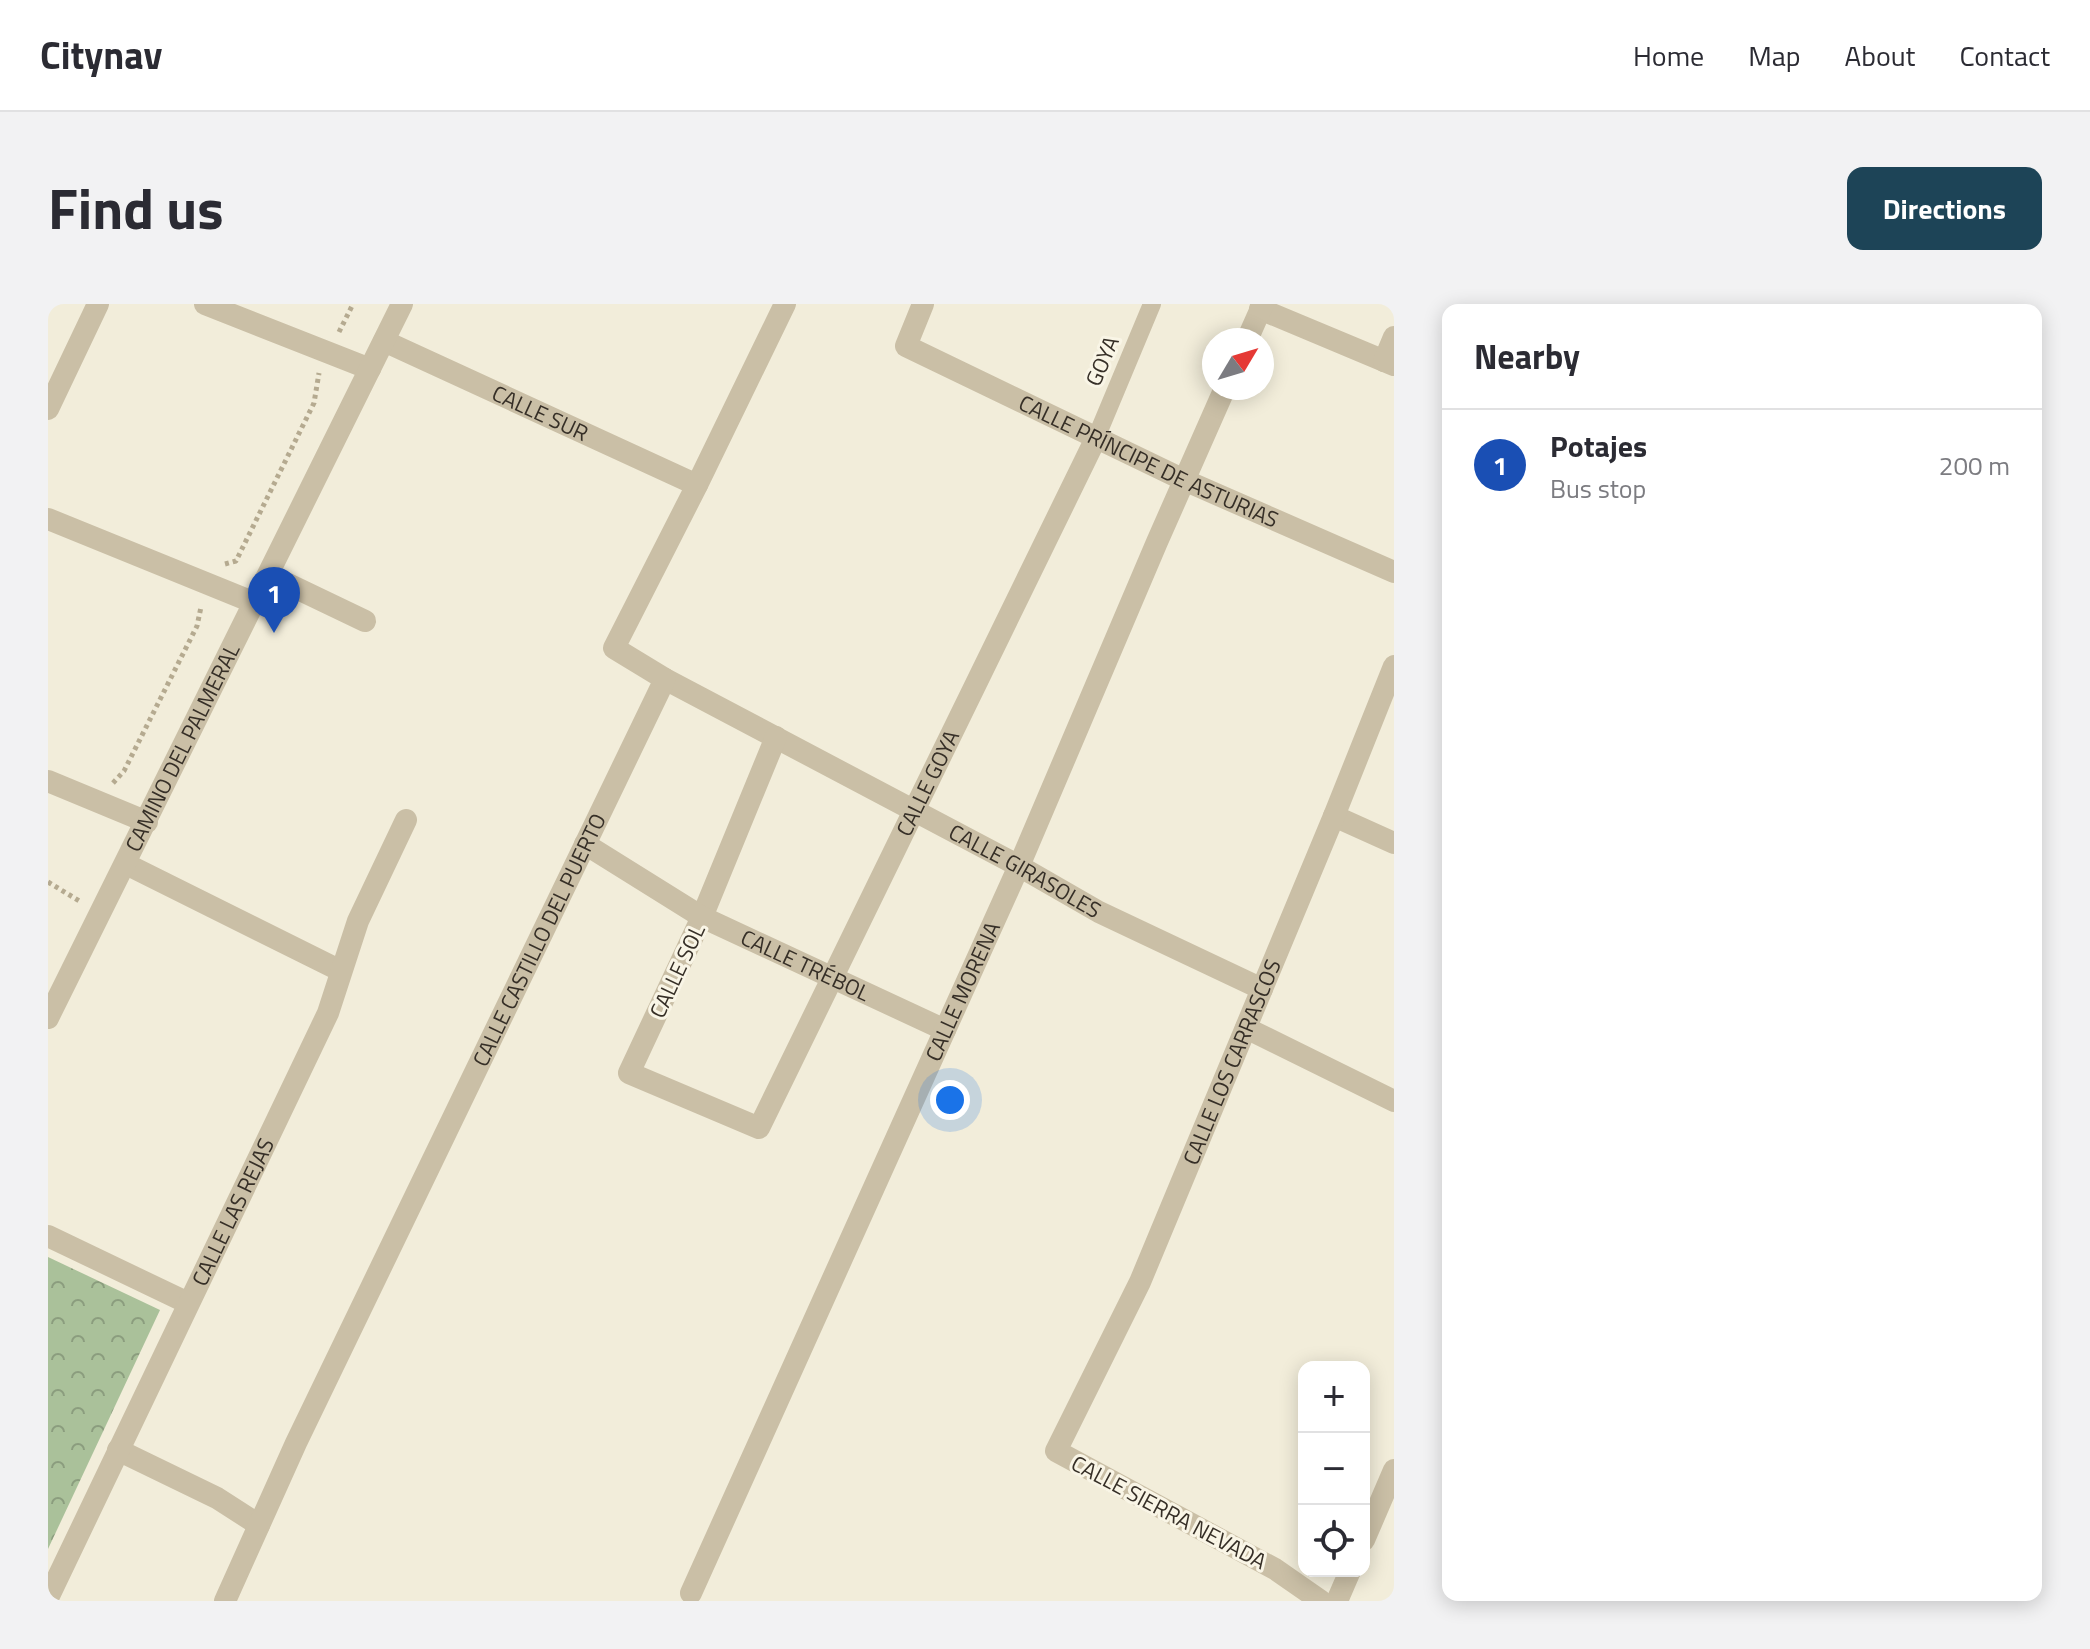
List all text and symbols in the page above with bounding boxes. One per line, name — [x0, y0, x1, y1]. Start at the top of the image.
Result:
text: Citynav — [40, 26, 162, 84]
text: Home — [1633, 34, 1704, 77]
text: Map — [1748, 34, 1801, 77]
text: About — [1845, 34, 1915, 77]
text: Contact — [1959, 34, 2050, 77]
text: Find us — [48, 166, 224, 251]
button: Directions — [1847, 167, 2042, 250]
north arrow — [1202, 328, 1274, 400]
text: Nearby — [1474, 330, 1580, 382]
street label: GOYA — [1076, 331, 1128, 391]
street label: CALLE SUR — [486, 376, 594, 450]
street label: CALLE PRÍNCIPE DE ASTURIAS — [1013, 386, 1284, 536]
text: Potajes — [1550, 423, 1647, 469]
text: 1 — [1493, 446, 1507, 485]
text: 200 m — [1939, 446, 2010, 485]
text: Bus stop — [1550, 469, 1646, 508]
pin: 1 — [248, 567, 300, 633]
street label: CAMINO DEL PALMERAL — [116, 637, 248, 857]
street label: CALLE GOYA — [887, 724, 968, 842]
street label: CALLE CASTILLO DEL PUERTO — [463, 808, 615, 1072]
street label: CALLE GIRASOLES — [943, 815, 1108, 927]
street label: CALLE MORENA — [916, 916, 1009, 1067]
street label: CALLE SOL — [640, 918, 714, 1024]
street label: CALLE TRÉBOL — [735, 920, 876, 1010]
street label: CALLE LOS CARRASCOS — [1174, 954, 1290, 1170]
your location — [930, 1080, 970, 1120]
street label: CALLE LAS REJAS — [183, 1132, 283, 1292]
map controls — [1298, 1361, 1370, 1577]
button: + — [1298, 1361, 1370, 1433]
button: − — [1298, 1433, 1370, 1505]
street label: CALLE SIERRA NEVADA — [1065, 1446, 1273, 1578]
button: locate — [1298, 1505, 1370, 1577]

